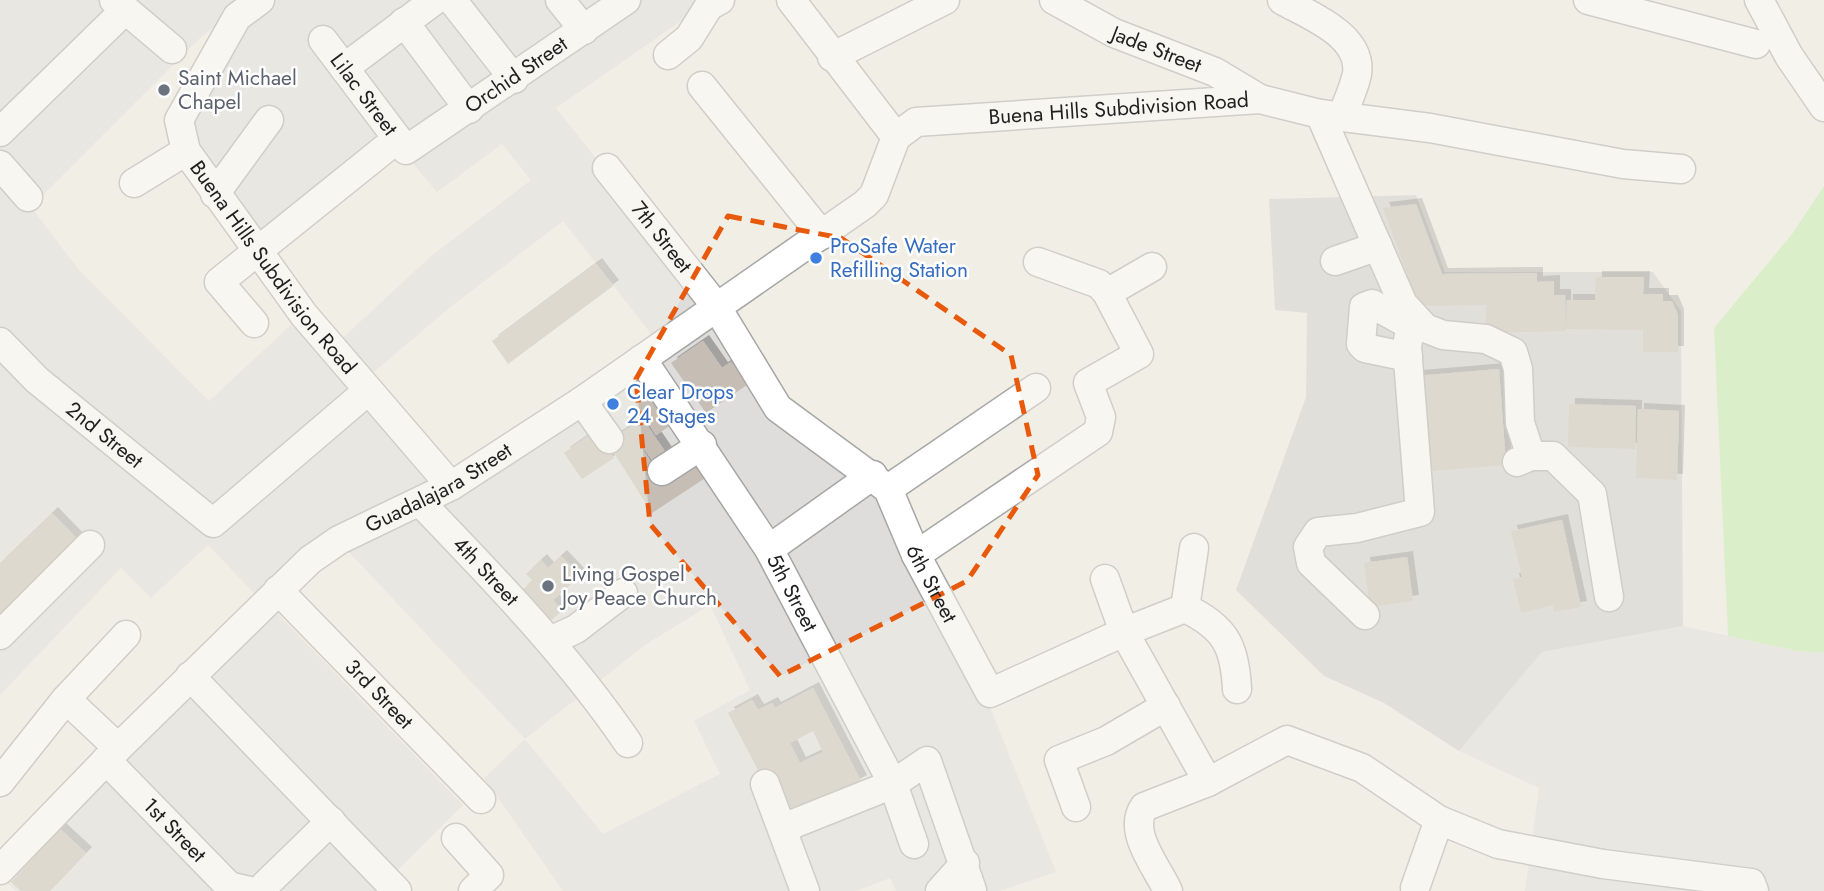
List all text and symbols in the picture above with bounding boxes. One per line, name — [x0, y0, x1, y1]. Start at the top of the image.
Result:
street label: Jade Street — [1104, 17, 1206, 80]
street label: Orchid Street — [459, 29, 573, 121]
street label: Lilac Street — [323, 47, 405, 142]
place label: Saint Michael Chapel — [178, 63, 297, 117]
marker: Saint Michael Chapel — [156, 82, 172, 98]
street label: Buena Hills Subdivision Road — [987, 85, 1250, 132]
street label: Buena Hills Subdivision Road — [183, 154, 363, 381]
street label: 7th Street — [624, 195, 699, 279]
place label: ProSafe Water Refilling Station — [830, 231, 968, 285]
marker: ProSafe Water Refilling Station — [808, 250, 824, 266]
place label: Clear Drops 24 Stages — [627, 377, 734, 431]
street label: 2nd Street — [60, 394, 149, 475]
marker: Clear Drops 24 Stages — [605, 396, 621, 412]
street label: Guadalajara Street — [360, 435, 518, 540]
street label: 4th Street — [446, 530, 526, 612]
street label: 6th Street — [898, 540, 965, 628]
street label: 5th Street — [759, 548, 825, 637]
place label: Living Gospel Joy Peace Church — [559, 559, 717, 613]
marker: Living Gospel Joy Peace Church — [540, 578, 556, 594]
street label: 3rd Street — [338, 652, 420, 736]
street label: 1st Street — [136, 791, 213, 869]

